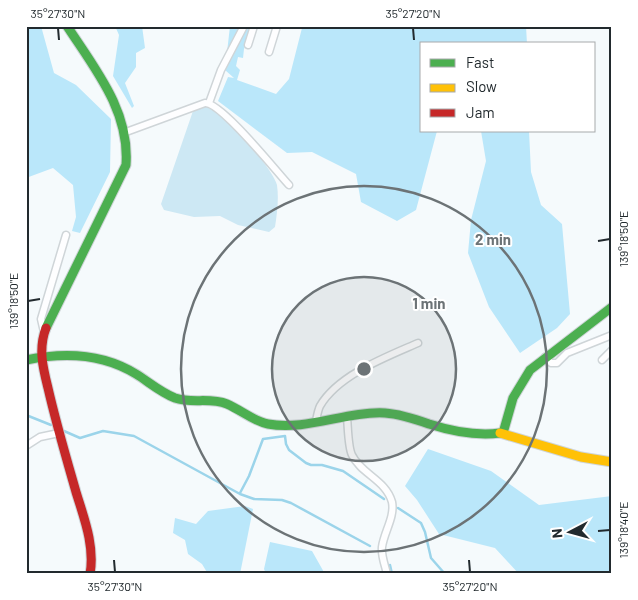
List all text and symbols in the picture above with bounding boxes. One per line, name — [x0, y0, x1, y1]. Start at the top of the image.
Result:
text: 35°27'30"N — [31, 6, 85, 20]
text: 35°27'20"N — [385, 6, 441, 20]
legend — [420, 42, 596, 132]
text: Fast — [466, 53, 494, 71]
text: Slow — [466, 77, 497, 95]
text: Jam — [466, 103, 495, 121]
text: 139°18'50"E — [616, 211, 630, 267]
text: 2 min — [475, 230, 511, 248]
text: 139°18'50"E — [6, 273, 20, 329]
text: 1 min — [413, 294, 445, 312]
centre of rings — [355, 360, 373, 378]
text: 139°18'40"E — [616, 502, 630, 558]
north arrow — [546, 508, 596, 558]
text: N — [548, 528, 566, 539]
text: 35°27'30"N — [88, 579, 142, 593]
text: 35°27'20"N — [442, 579, 498, 593]

